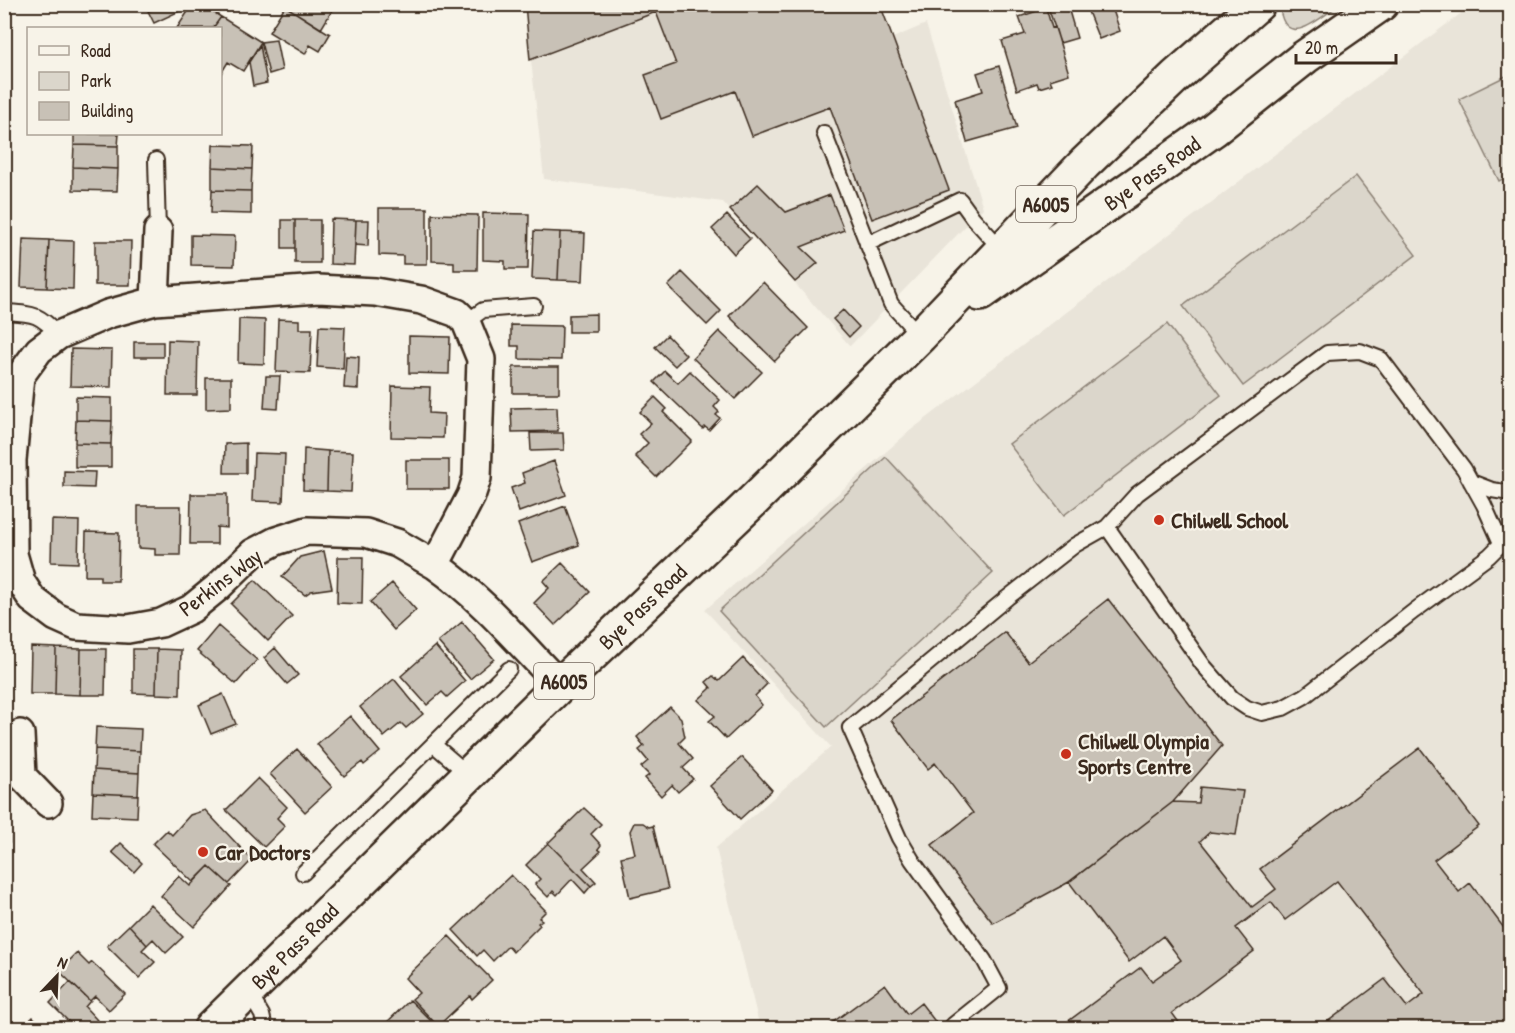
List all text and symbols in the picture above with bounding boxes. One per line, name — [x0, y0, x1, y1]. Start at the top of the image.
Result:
legend — [27, 27, 222, 135]
scale bar — [1296, 27, 1396, 65]
text: 20 m — [1305, 35, 1338, 60]
text: Road — [81, 38, 111, 63]
text: Park — [81, 68, 112, 93]
text: Building — [81, 98, 133, 123]
street label: Bye Pass Road — [1097, 128, 1206, 218]
road number: A6005 — [1016, 186, 1076, 222]
place label: Chilwell School — [1171, 505, 1289, 535]
marker: Chilwell School — [1152, 513, 1166, 527]
street label: Perkins Way — [172, 541, 268, 623]
street label: Bye Pass Road — [592, 557, 693, 656]
road number: A6005 — [534, 663, 594, 699]
place label: Chilwell Olympia Sports Centre — [1078, 726, 1209, 782]
marker: Chilwell Olympia Sports Centre — [1059, 747, 1073, 761]
place label: Car Doctors — [215, 837, 311, 867]
marker: Car Doctors — [196, 845, 210, 859]
street label: Bye Pass Road — [244, 896, 345, 996]
north arrow — [27, 946, 87, 1006]
text: N — [55, 950, 72, 974]

